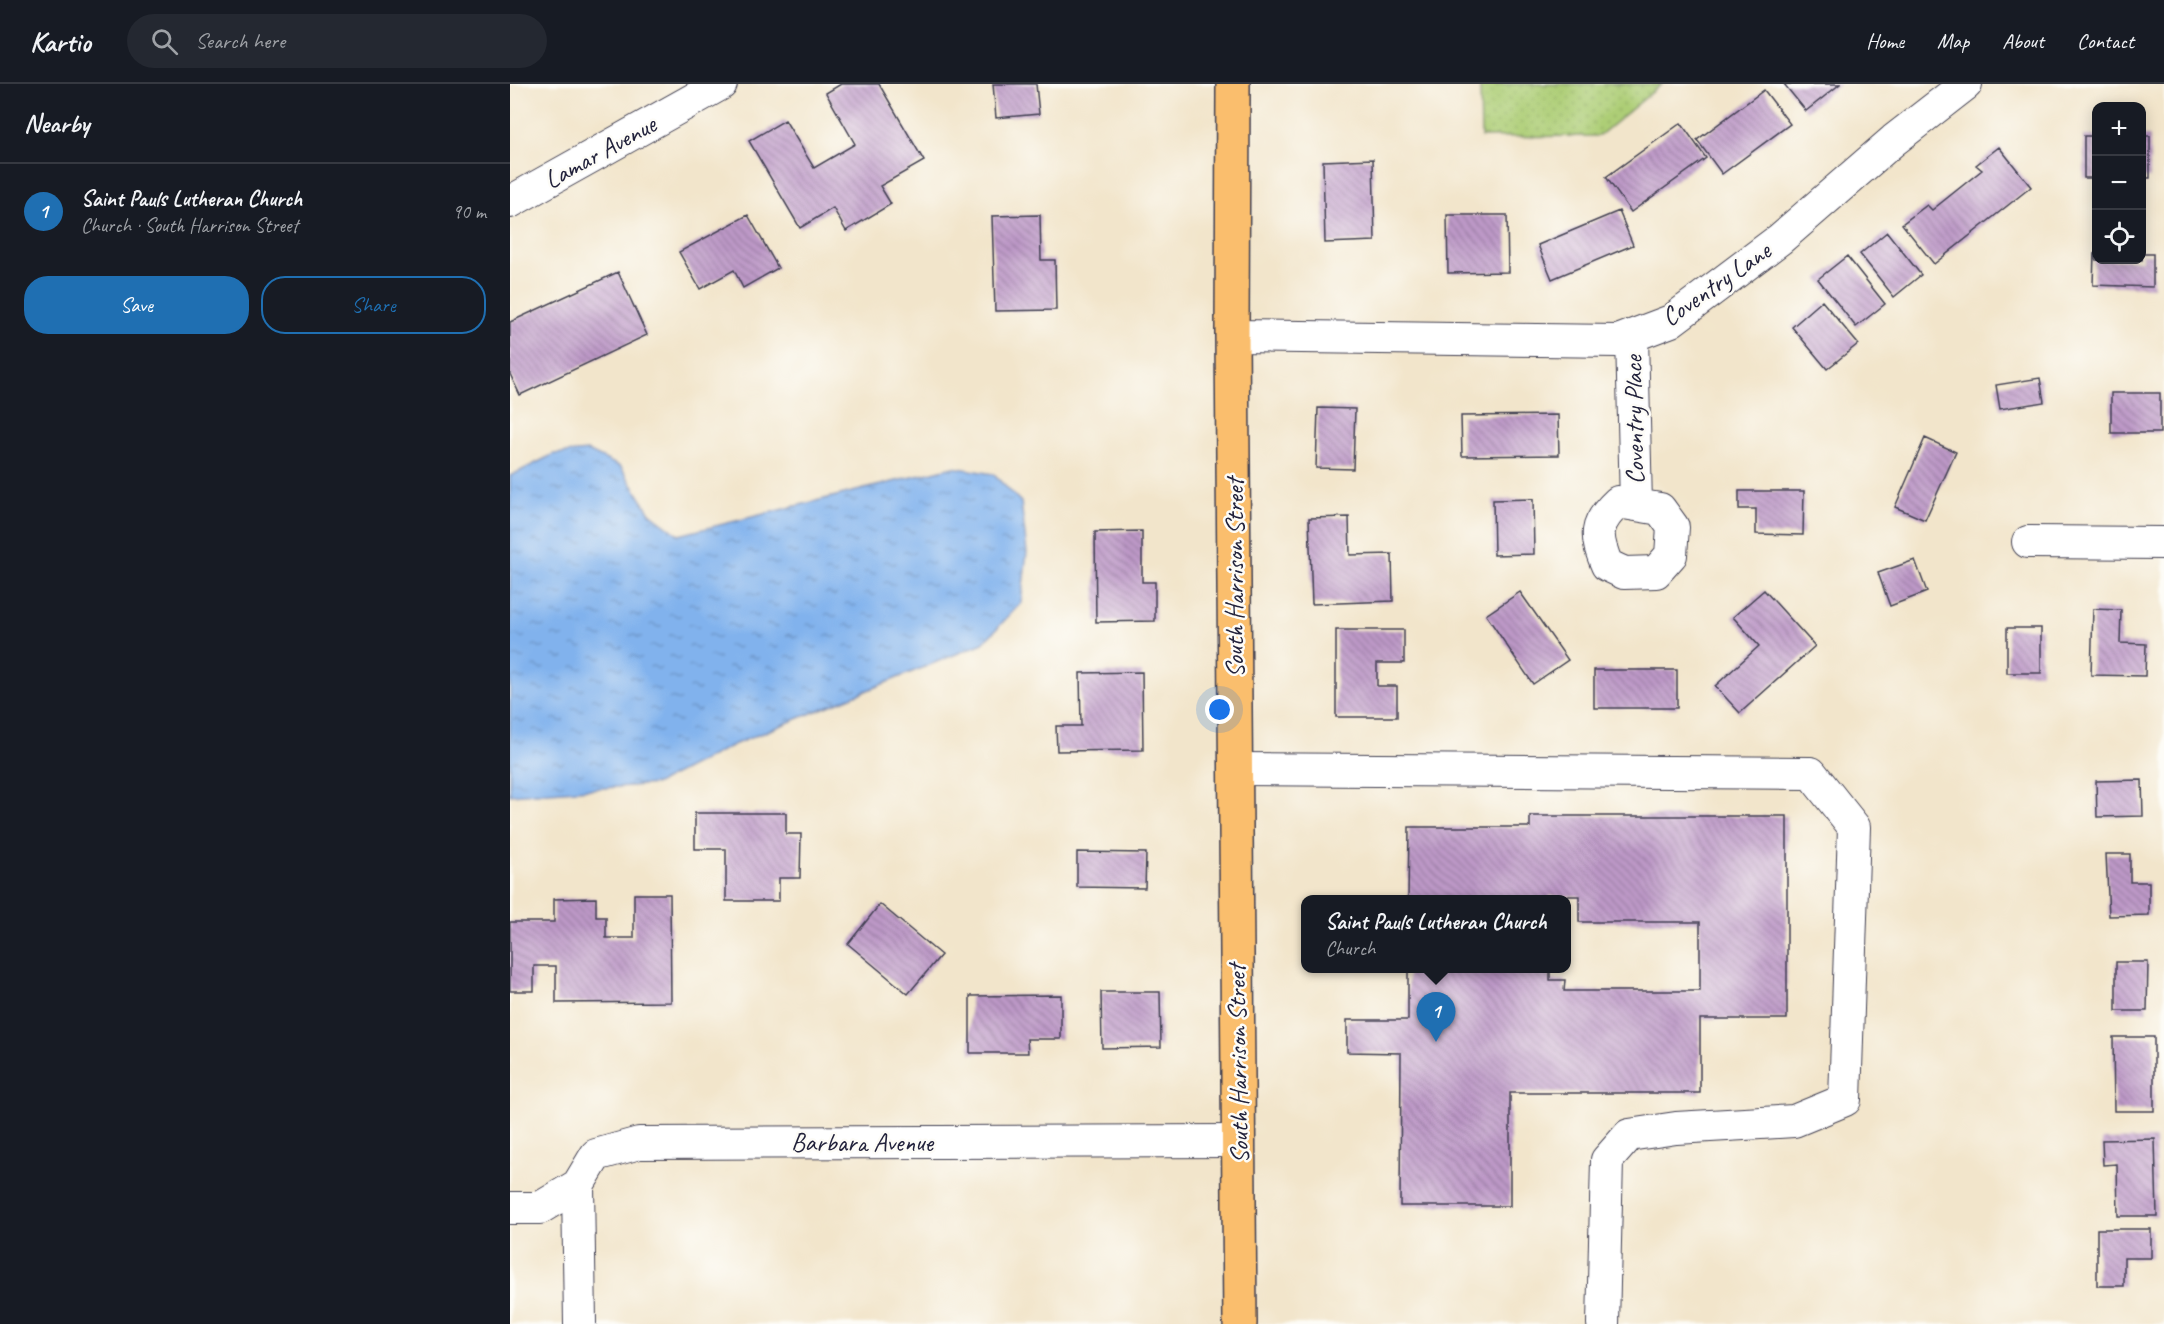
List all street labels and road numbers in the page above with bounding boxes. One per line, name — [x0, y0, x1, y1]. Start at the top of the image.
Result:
street label: Lamar Avenue — [538, 107, 663, 196]
street label: Coventry Lane — [1655, 233, 1778, 334]
street label: Coventry Place — [1616, 354, 1652, 485]
street label: South Harrison Street — [1218, 475, 1251, 678]
street label: South Harrison Street — [1220, 961, 1256, 1164]
street label: Barbara Avenue — [791, 1126, 935, 1159]

